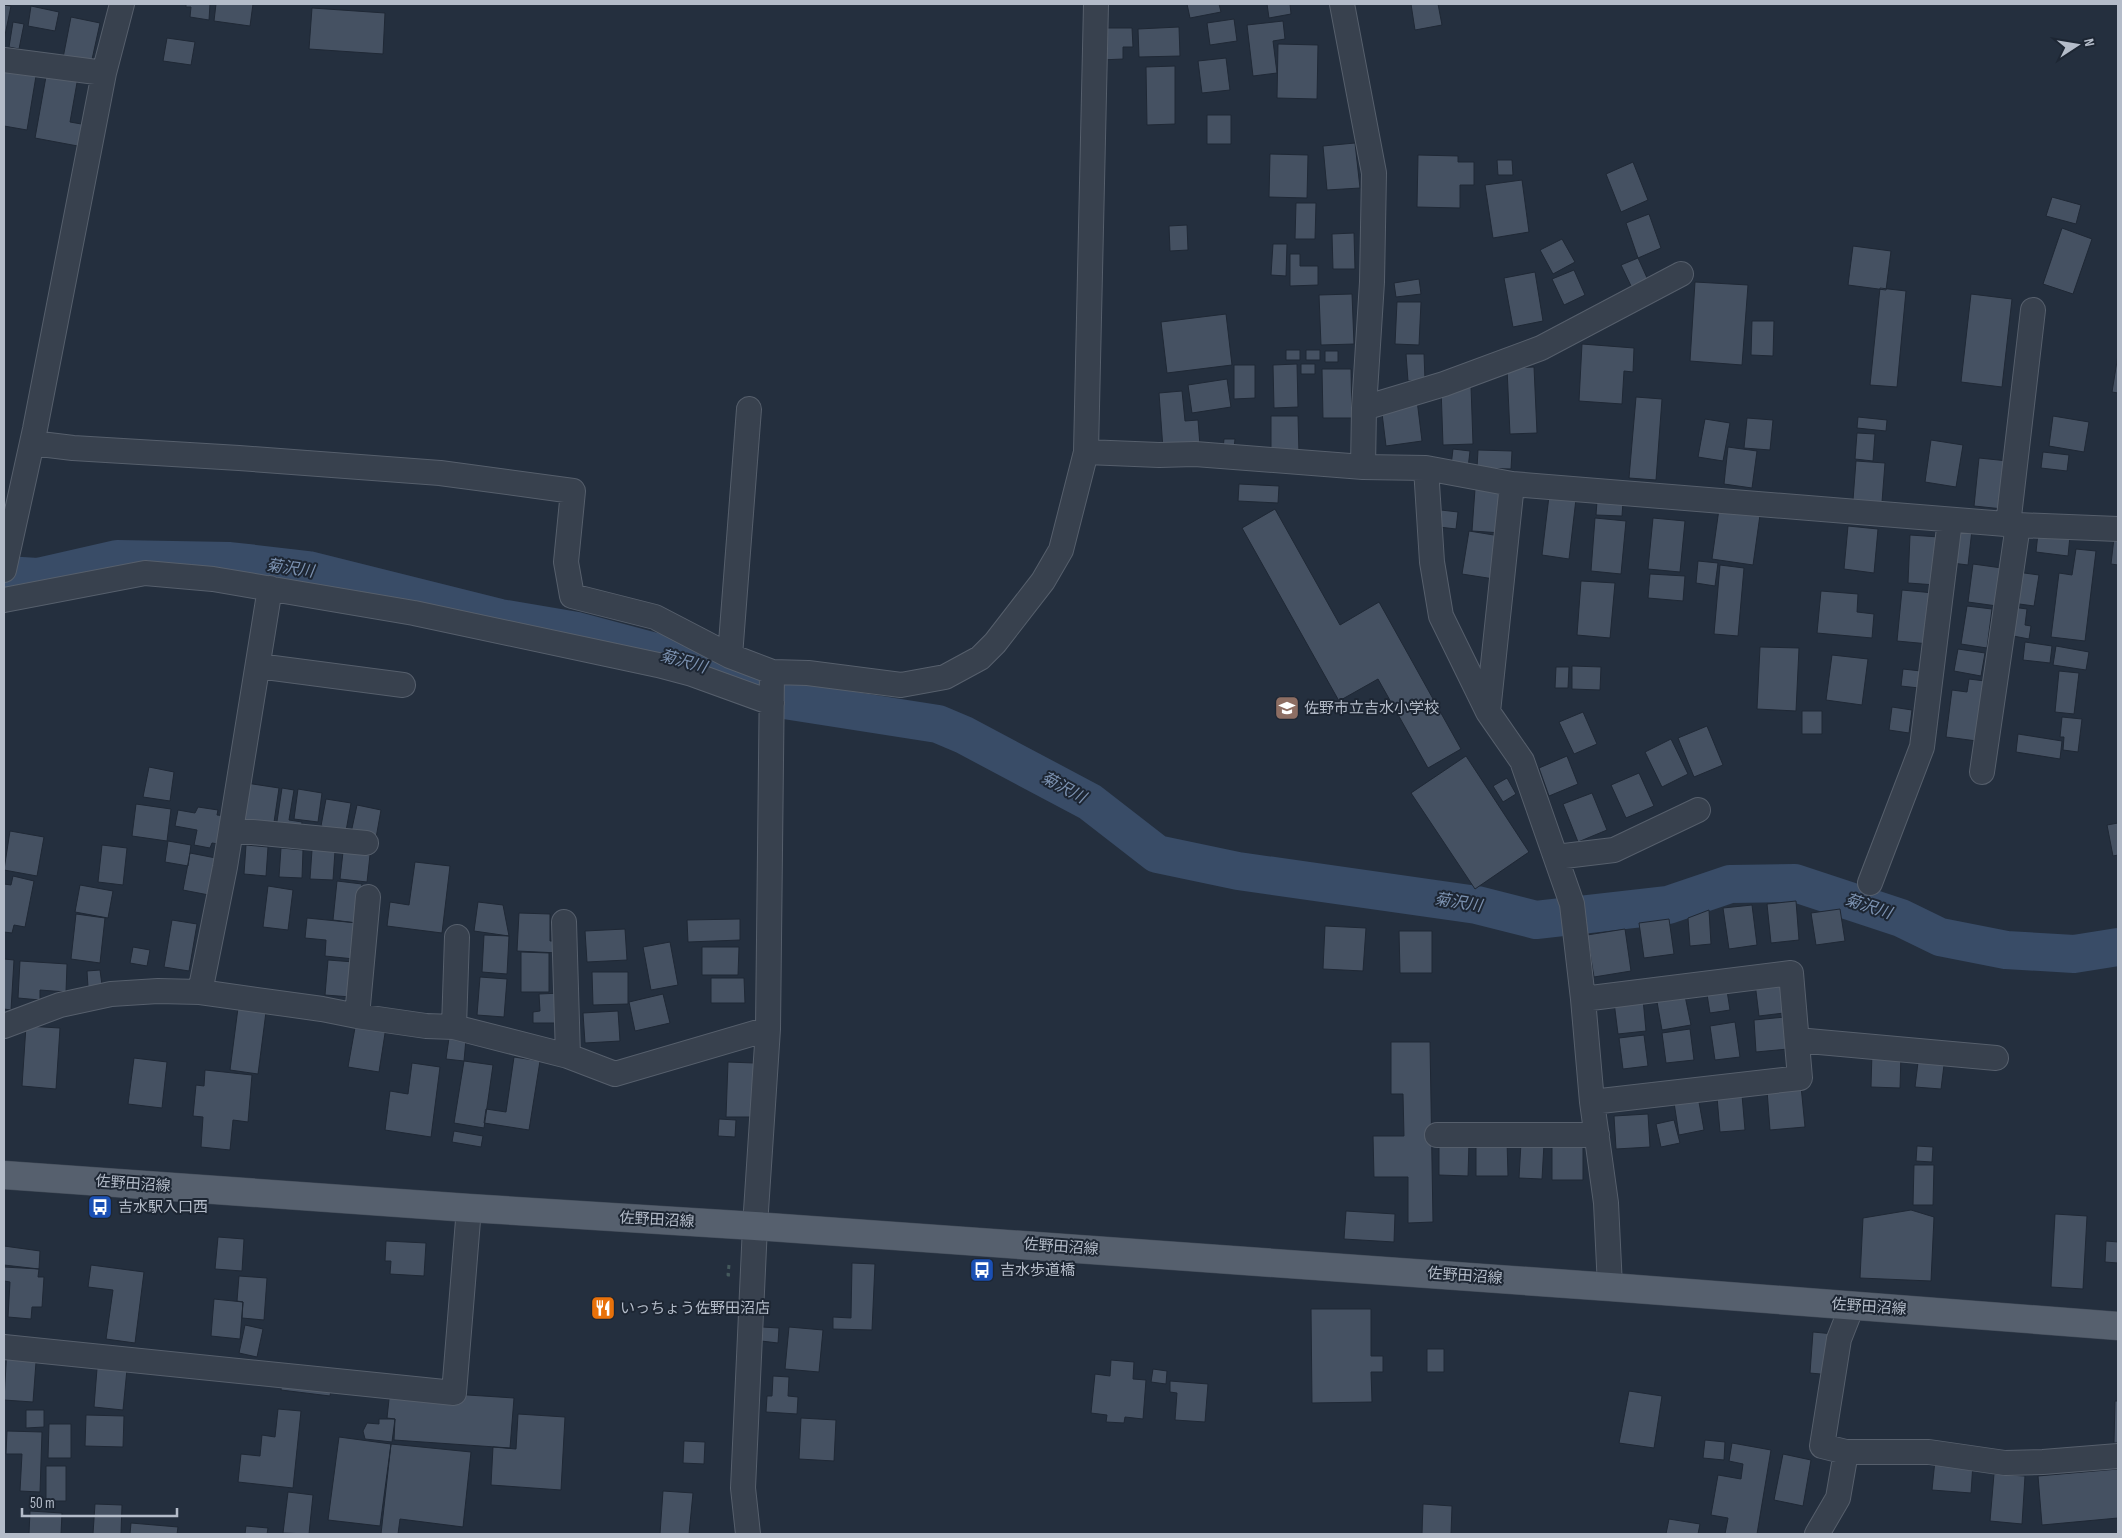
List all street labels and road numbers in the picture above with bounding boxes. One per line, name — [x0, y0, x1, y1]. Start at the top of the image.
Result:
street label: 佐野田沼線 — [95, 1172, 171, 1196]
street label: 佐野田沼線 — [619, 1209, 695, 1231]
street label: 佐野田沼線 — [1023, 1235, 1099, 1259]
street label: 佐野田沼線 — [1427, 1264, 1503, 1288]
street label: 佐野田沼線 — [1831, 1295, 1907, 1319]

